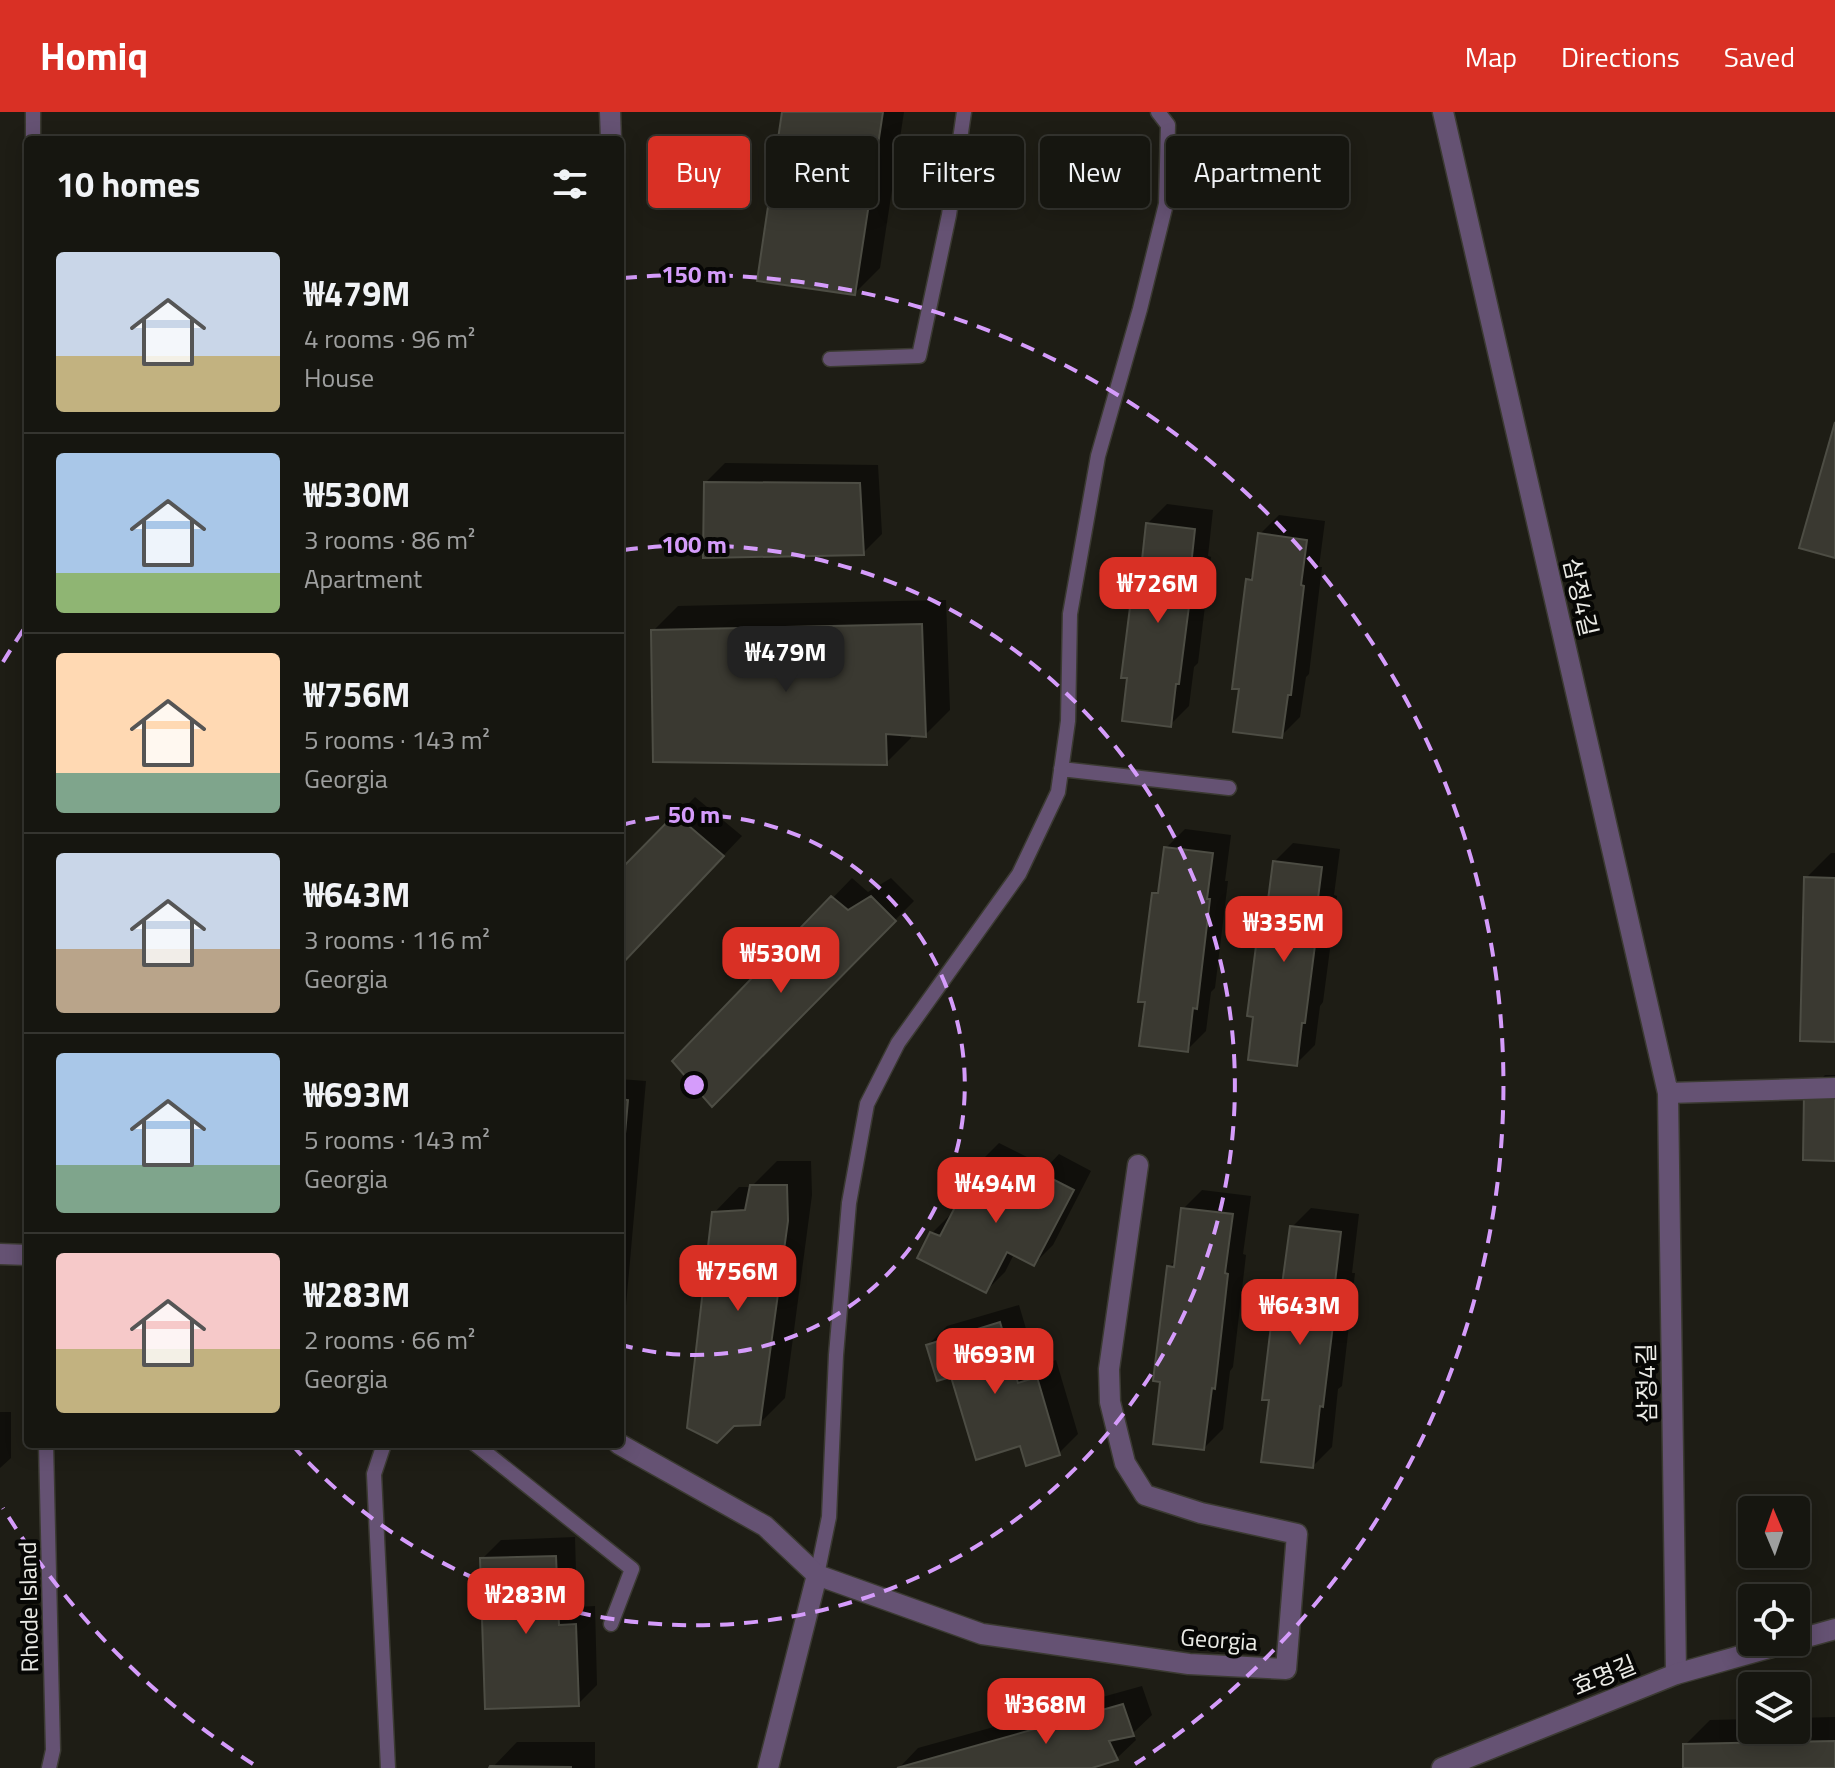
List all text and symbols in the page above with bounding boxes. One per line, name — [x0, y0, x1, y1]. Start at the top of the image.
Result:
text: Homiq — [40, 27, 148, 85]
text: Map — [1465, 35, 1517, 78]
text: Directions — [1561, 35, 1680, 78]
text: Saved — [1724, 35, 1795, 78]
chip: Buy — [648, 136, 750, 208]
chip: Rent — [766, 136, 878, 208]
chip: Filters — [894, 136, 1024, 208]
chip: New — [1040, 136, 1150, 208]
chip: Apartment — [1166, 136, 1349, 208]
text: 10 homes — [56, 158, 200, 210]
icon: filters — [548, 162, 592, 206]
text: 150 m — [661, 256, 727, 292]
text: ₩479M — [304, 267, 410, 319]
icon: home — [120, 284, 216, 380]
text: 4 rooms · 96 m² — [304, 319, 475, 358]
text: House — [304, 358, 374, 397]
text: ₩530M — [304, 468, 410, 520]
icon: home — [120, 485, 216, 581]
text: 3 rooms · 86 m² — [304, 520, 475, 559]
text: 100 m — [661, 526, 727, 562]
street label: 삼정4길 — [1554, 554, 1608, 640]
pin: ₩726M — [1102, 557, 1214, 625]
text: Apartment — [304, 559, 422, 598]
text: ₩726M — [1117, 563, 1199, 602]
pin: ₩479M — [730, 626, 842, 694]
text: ₩479M — [745, 632, 827, 671]
text: ₩756M — [304, 668, 410, 720]
icon: home — [120, 685, 216, 781]
text: 5 rooms · 143 m² — [304, 720, 490, 759]
text: Georgia — [304, 759, 388, 798]
text: 50 m — [668, 796, 720, 832]
text: ₩643M — [304, 868, 410, 920]
icon: home — [120, 885, 216, 981]
pin: ₩335M — [1228, 896, 1340, 964]
text: ₩335M — [1243, 902, 1325, 941]
text: 3 rooms · 116 m² — [304, 920, 490, 959]
pin: ₩530M — [725, 927, 837, 995]
text: ₩530M — [740, 933, 822, 972]
text: Georgia — [304, 959, 388, 998]
text: ₩693M — [304, 1068, 410, 1120]
centre of rings — [680, 1071, 708, 1099]
icon: home — [120, 1085, 216, 1181]
text: 5 rooms · 143 m² — [304, 1120, 490, 1159]
pin: ₩494M — [940, 1157, 1052, 1225]
text: Georgia — [304, 1159, 388, 1198]
text: ₩494M — [955, 1163, 1037, 1202]
pin: ₩756M — [682, 1245, 794, 1313]
text: ₩756M — [697, 1251, 779, 1290]
text: ₩283M — [304, 1268, 410, 1320]
pin: ₩643M — [1244, 1279, 1356, 1347]
icon: home — [120, 1285, 216, 1381]
text: ₩643M — [1259, 1285, 1341, 1324]
text: 2 rooms · 66 m² — [304, 1320, 475, 1359]
pin: ₩693M — [939, 1328, 1051, 1396]
text: ₩693M — [954, 1334, 1036, 1373]
street label: 삼정4길 — [1627, 1343, 1665, 1423]
text: Georgia — [304, 1359, 388, 1398]
north arrow — [1738, 1496, 1810, 1568]
map controls — [1738, 1496, 1810, 1744]
street label: Rhode Island — [9, 1541, 47, 1673]
pin: ₩283M — [470, 1568, 582, 1636]
text: ₩283M — [485, 1574, 567, 1613]
button: locate — [1738, 1584, 1810, 1656]
street label: Georgia — [1179, 1618, 1259, 1660]
street label: 효명길 — [1567, 1646, 1641, 1704]
button: layers — [1738, 1672, 1810, 1744]
pin: ₩368M — [990, 1678, 1102, 1746]
text: ₩368M — [1005, 1684, 1087, 1723]

